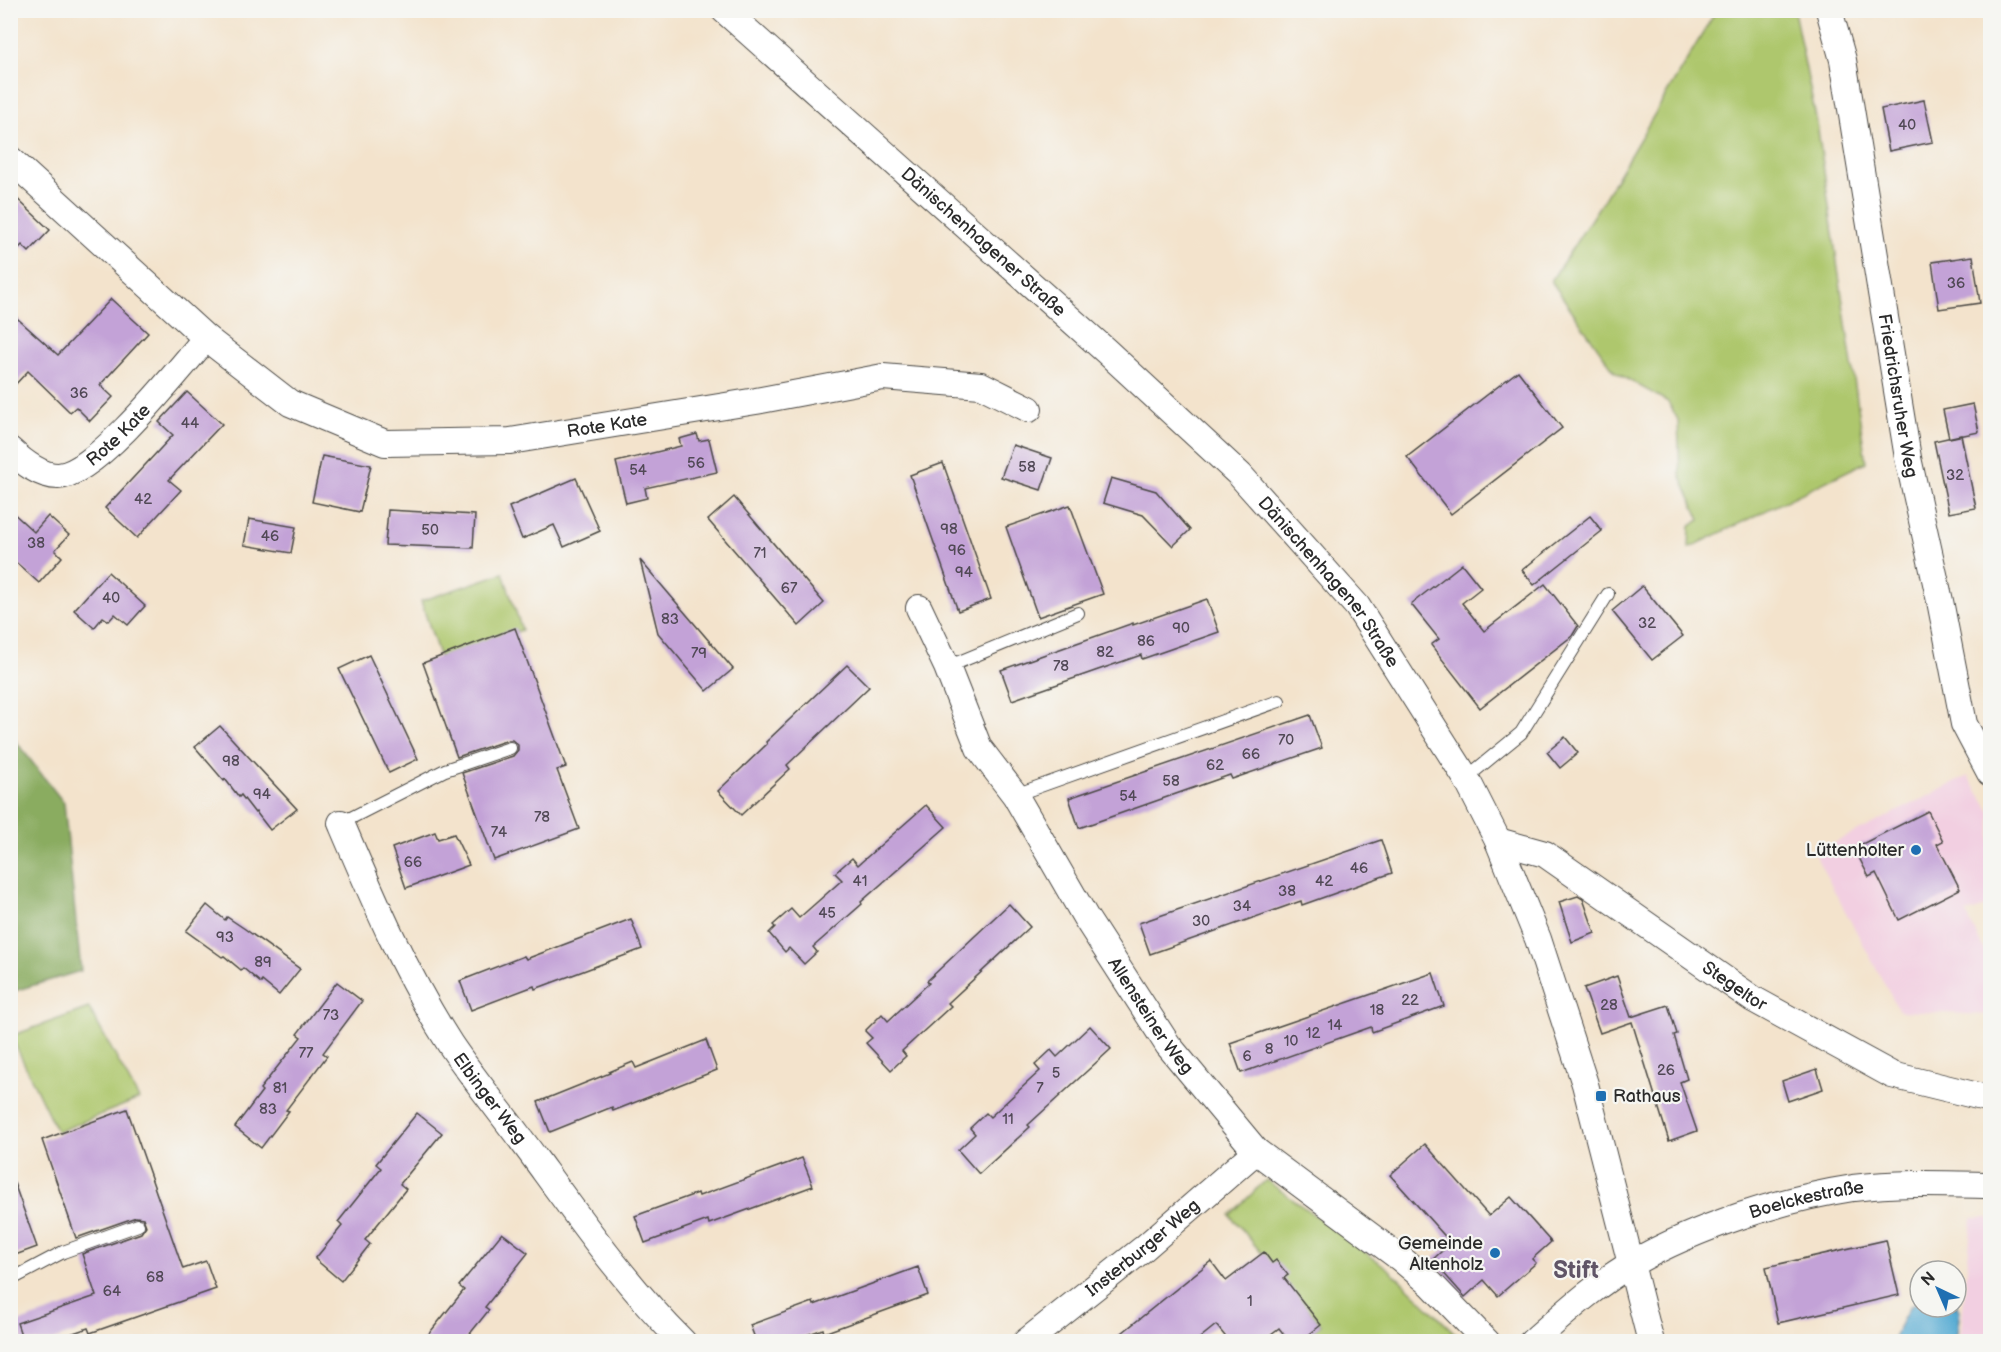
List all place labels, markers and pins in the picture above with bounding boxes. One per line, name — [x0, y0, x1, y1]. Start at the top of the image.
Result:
place label: Lüttenholter — [1806, 840, 1905, 861]
marker: Lüttenholter — [1909, 843, 1923, 857]
place label: Rathaus — [1613, 1086, 1681, 1107]
marker: Rathaus — [1594, 1089, 1608, 1103]
place label: Gemeinde Altenholz — [1398, 1233, 1483, 1275]
marker: Gemeinde Altenholz — [1488, 1246, 1502, 1260]

